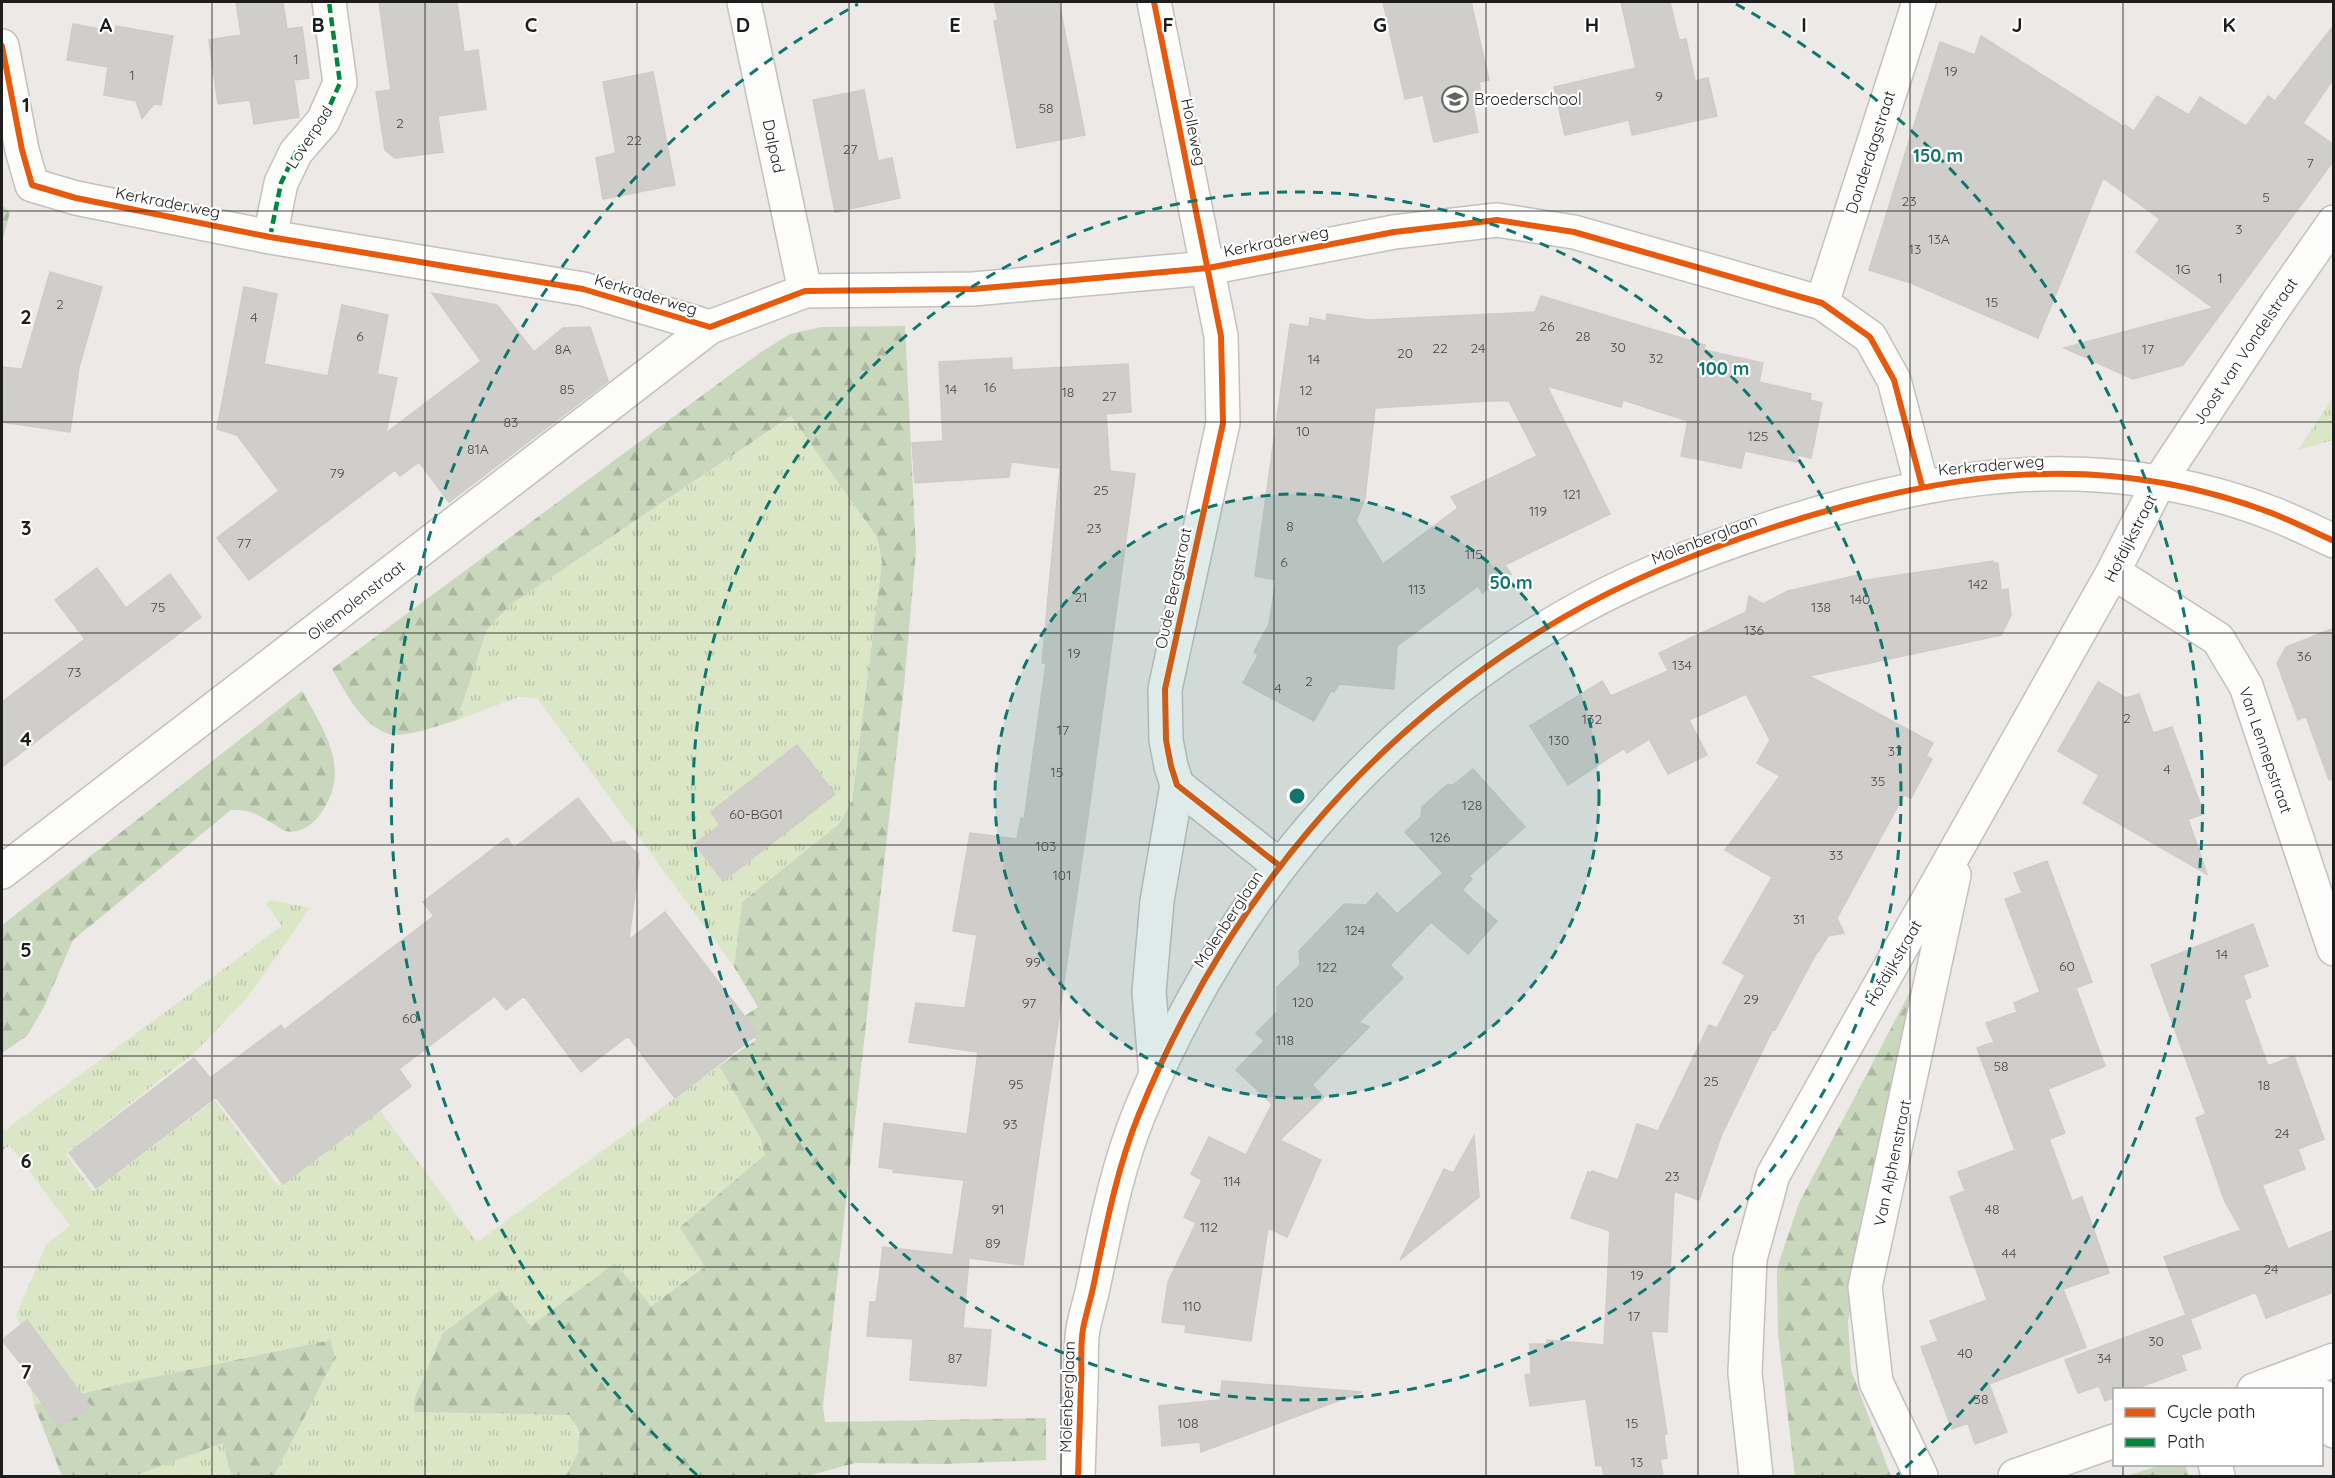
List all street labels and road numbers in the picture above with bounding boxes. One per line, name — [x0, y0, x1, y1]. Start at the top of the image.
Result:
street label: Donderdagstraat — [1841, 88, 1899, 216]
street label: Holleweg — [1177, 96, 1211, 168]
street label: Loverpad — [281, 102, 337, 172]
street label: Dalpad — [759, 118, 789, 174]
street label: Kerkraderweg — [114, 182, 222, 222]
street label: Kerkraderweg — [1222, 221, 1330, 261]
street label: Kerkraderweg — [592, 269, 700, 319]
street label: Joost van Vondelstraat — [2188, 274, 2302, 428]
street label: Kerkraderweg — [1937, 450, 2045, 480]
street label: Hofdijkstraat — [2099, 491, 2161, 585]
street label: Molenberglaan — [1648, 510, 1760, 568]
street label: Oude Bergstraat — [1150, 526, 1196, 650]
street label: Oliemolenstraat — [303, 556, 409, 644]
street label: Van Lennepstraat — [2235, 684, 2297, 816]
street label: Molenberglaan — [1189, 867, 1267, 971]
street label: Hofdijkstraat — [1860, 916, 1926, 1010]
street label: Van Alphenstraat — [1869, 1098, 1915, 1228]
street label: Molenberglaan — [1055, 1341, 1079, 1453]

